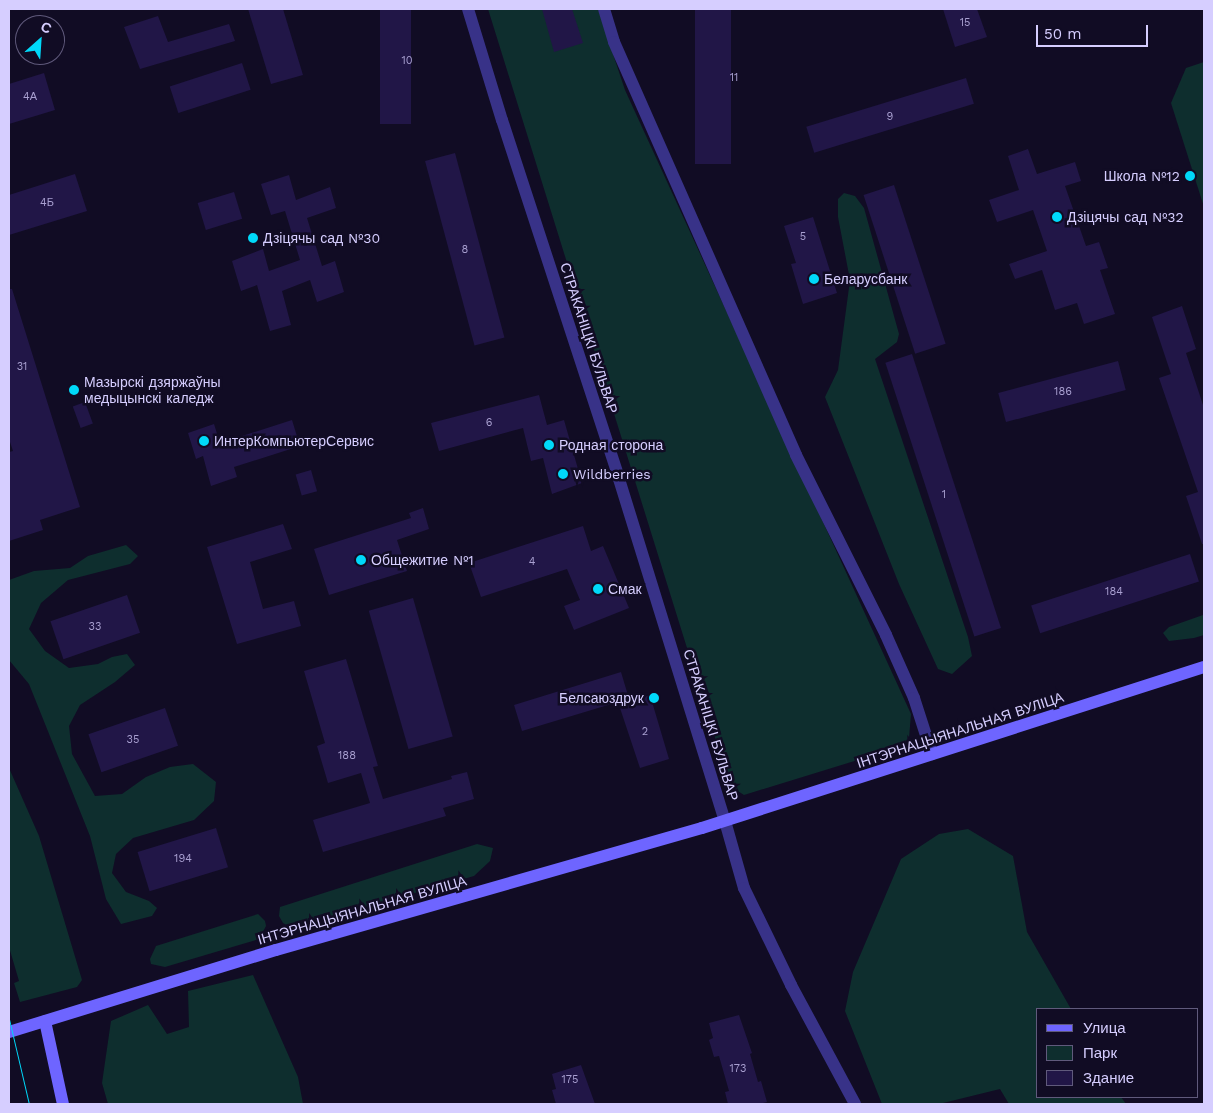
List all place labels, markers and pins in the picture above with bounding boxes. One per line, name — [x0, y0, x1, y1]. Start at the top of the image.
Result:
place label: Школа №12 — [1104, 168, 1180, 184]
marker: Школа №12 — [1184, 170, 1196, 182]
place label: Дзіцячы сад №32 — [1067, 209, 1184, 225]
marker: Дзіцячы сад №32 — [1051, 211, 1063, 223]
place label: Дзіцячы сад №30 — [263, 230, 380, 246]
marker: Дзіцячы сад №30 — [247, 232, 259, 244]
place label: Беларусбанк — [824, 271, 907, 287]
marker: Беларусбанк — [808, 273, 820, 285]
place label: Мазырскі дзяржаўны медыцынскі каледж — [84, 374, 221, 407]
marker: Мазырскі дзяржаўны медыцынскі каледж — [68, 384, 80, 396]
place label: ИнтерКомпьютерСервис — [214, 433, 374, 449]
marker: ИнтерКомпьютерСервис — [198, 435, 210, 447]
place label: Родная сторона — [559, 437, 663, 453]
marker: Родная сторона — [543, 439, 555, 451]
place label: Wildberries — [573, 466, 651, 482]
marker: Wildberries — [557, 468, 569, 480]
place label: Общежитие №1 — [371, 552, 474, 568]
marker: Общежитие №1 — [355, 554, 367, 566]
place label: Смак — [608, 581, 642, 597]
marker: Смак — [592, 583, 604, 595]
place label: Белсаюздрук — [559, 690, 644, 706]
marker: Белсаюздрук — [648, 692, 660, 704]

